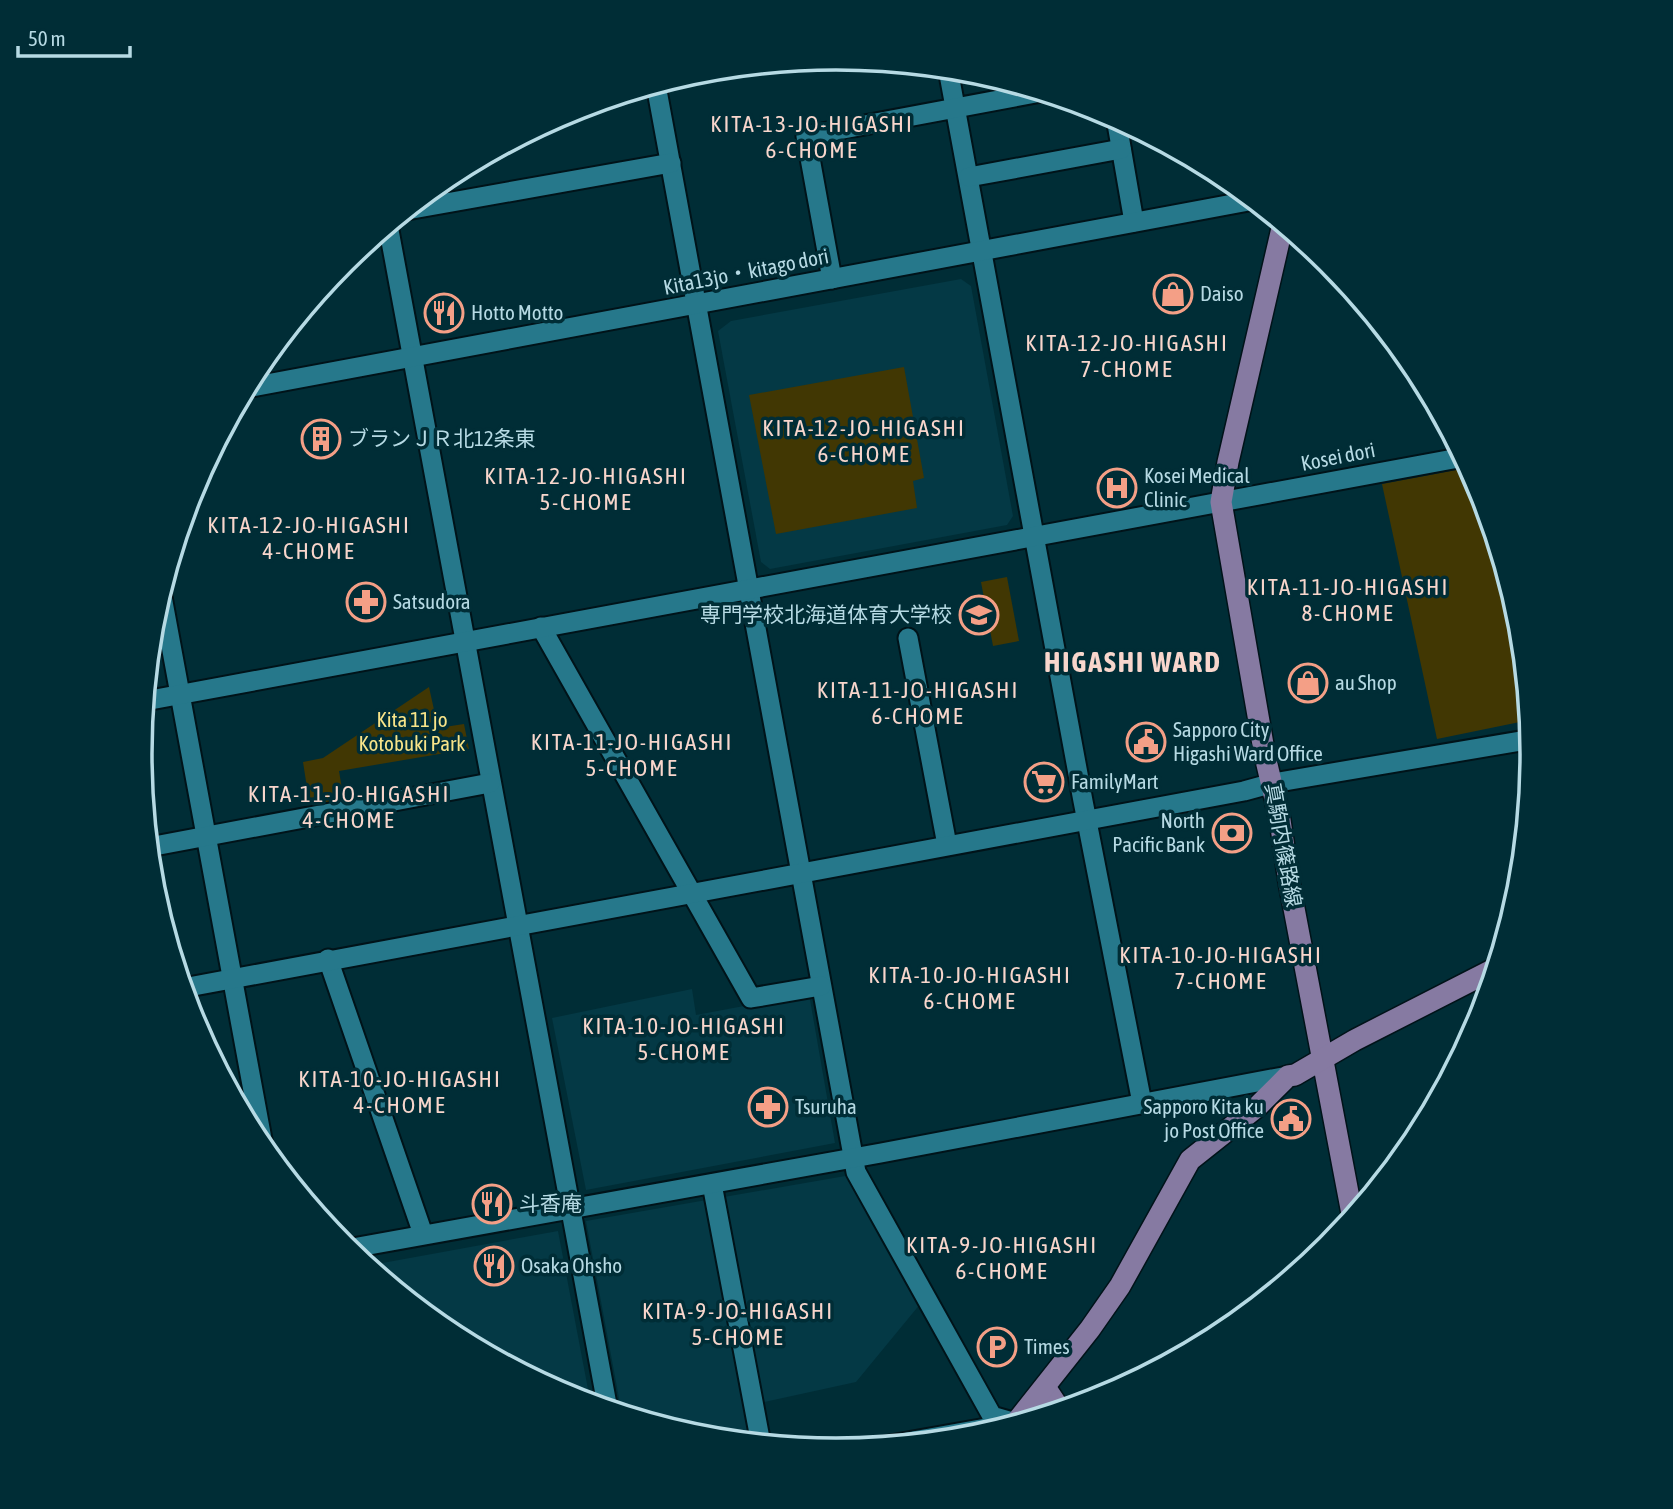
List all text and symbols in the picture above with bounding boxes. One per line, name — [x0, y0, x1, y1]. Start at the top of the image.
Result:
scale bar — [18, 14, 130, 58]
text: 50 m — [28, 26, 66, 50]
district label: KITA-13-JO-HIGASHI 6-CHOME — [710, 111, 914, 163]
street label: Kita13jo・kitago dori — [661, 243, 830, 299]
shop icon: Daiso — [1152, 273, 1194, 315]
place label: Daiso — [1200, 281, 1244, 305]
restaurant icon: Hotto Motto — [423, 292, 465, 334]
place label: Hotto Motto — [471, 300, 563, 324]
district label: KITA-12-JO-HIGASHI 7-CHOME — [1025, 330, 1229, 382]
district label: KITA-12-JO-HIGASHI 6-CHOME — [762, 415, 966, 467]
building icon: ブランＪＲ北12条東 — [300, 418, 342, 460]
place label: ブランＪＲ北12条東 — [348, 426, 536, 450]
street label: Kosei dori — [1299, 437, 1377, 475]
district label: KITA-12-JO-HIGASHI 5-CHOME — [484, 463, 688, 515]
place label: Kosei Medical Clinic — [1144, 463, 1250, 511]
hospital icon: Kosei Medical Clinic — [1096, 467, 1138, 509]
district label: KITA-12-JO-HIGASHI 4-CHOME — [207, 512, 411, 564]
district label: KITA-11-JO-HIGASHI 8-CHOME — [1247, 574, 1449, 626]
pharmacy icon: Satsudora — [345, 581, 387, 623]
place label: Satsudora — [393, 589, 471, 613]
school or university icon: 専門学校北海道体育大学校 — [958, 594, 1000, 636]
place label: 専門学校北海道体育大学校 — [700, 602, 952, 626]
district label: HIGASHI WARD — [1044, 646, 1222, 678]
shop icon: au Shop — [1287, 662, 1329, 704]
place label: au Shop — [1335, 670, 1397, 694]
district label: KITA-11-JO-HIGASHI 6-CHOME — [817, 677, 1019, 729]
park label: Kita 11 jo Kotobuki Park — [359, 707, 465, 755]
place label: Sapporo City Higashi Ward Office — [1173, 717, 1323, 765]
public building icon: Sapporo City Higashi Ward Office — [1125, 721, 1167, 763]
district label: KITA-11-JO-HIGASHI 5-CHOME — [531, 729, 733, 781]
supermarket icon: FamilyMart — [1023, 761, 1065, 803]
place label: FamilyMart — [1071, 769, 1159, 793]
district label: KITA-11-JO-HIGASHI 4-CHOME — [248, 781, 450, 833]
street label: 真駒内篠路線 — [1261, 781, 1307, 909]
place label: North Pacific Bank — [1112, 808, 1205, 856]
bank icon: North Pacific Bank — [1211, 812, 1253, 854]
district label: KITA-10-JO-HIGASHI 7-CHOME — [1119, 942, 1323, 994]
district label: KITA-10-JO-HIGASHI 6-CHOME — [868, 962, 1072, 1014]
district label: KITA-10-JO-HIGASHI 5-CHOME — [582, 1013, 786, 1065]
district label: KITA-10-JO-HIGASHI 4-CHOME — [298, 1066, 502, 1118]
pharmacy icon: Tsuruha — [747, 1086, 789, 1128]
place label: Tsuruha — [795, 1094, 857, 1118]
place label: Sapporo Kita ku jo Post Office — [1144, 1094, 1264, 1142]
public building icon: Sapporo Kita ku jo Post Office — [1270, 1098, 1312, 1140]
restaurant icon: 斗香庵 — [471, 1183, 513, 1225]
place label: 斗香庵 — [519, 1191, 582, 1215]
district label: KITA-9-JO-HIGASHI 6-CHOME — [906, 1232, 1098, 1284]
restaurant icon: Osaka Ohsho — [473, 1245, 515, 1287]
place label: Osaka Ohsho — [521, 1253, 622, 1277]
district label: KITA-9-JO-HIGASHI 5-CHOME — [642, 1298, 834, 1350]
parking icon: Times — [976, 1326, 1018, 1368]
place label: Times — [1024, 1334, 1070, 1358]

